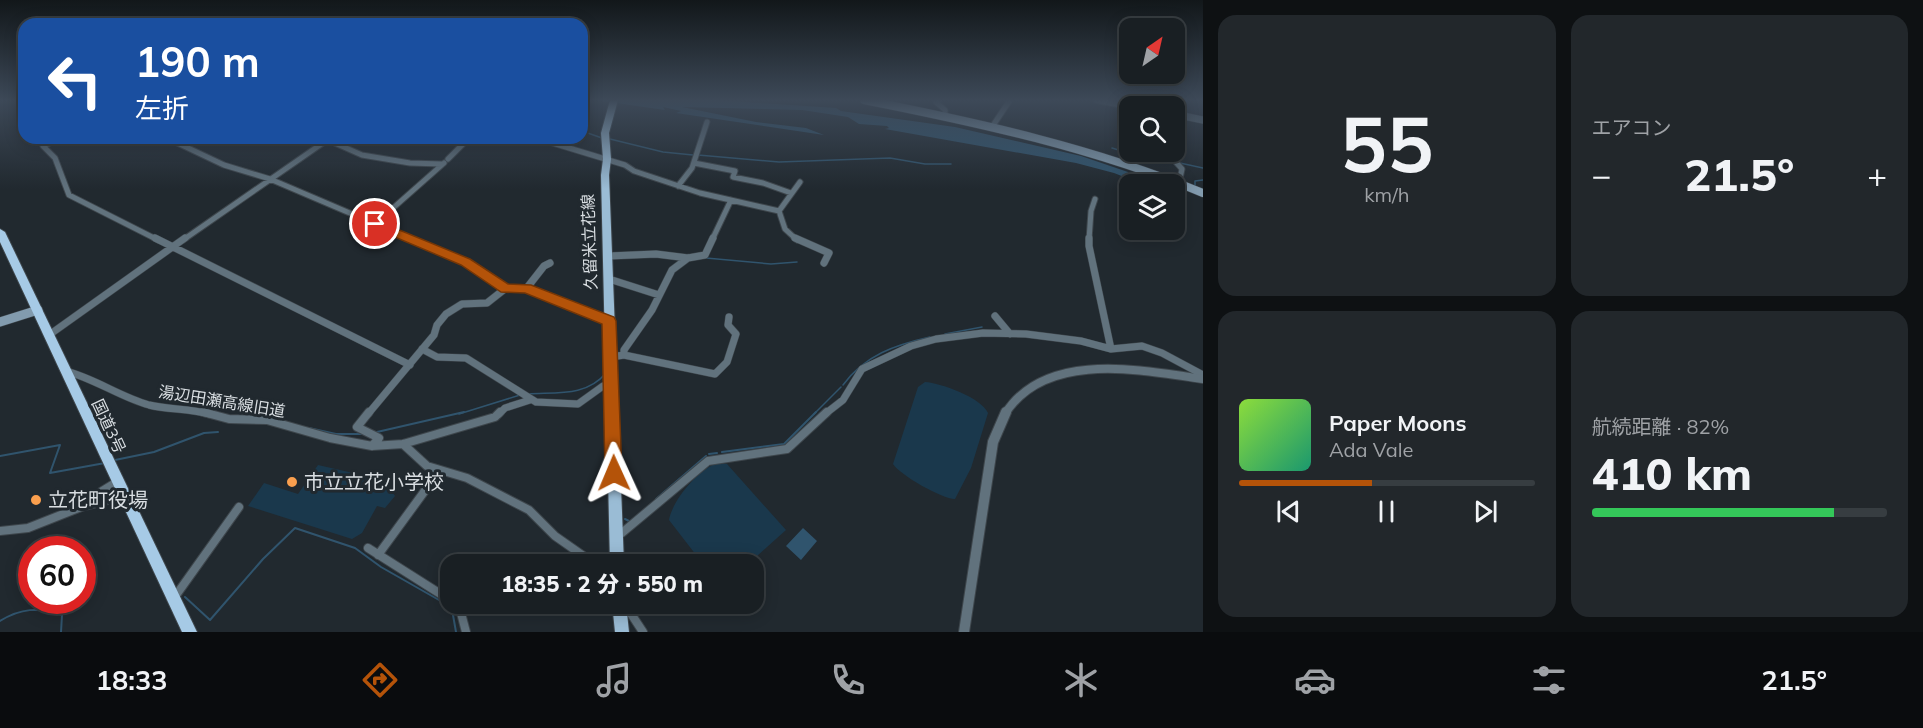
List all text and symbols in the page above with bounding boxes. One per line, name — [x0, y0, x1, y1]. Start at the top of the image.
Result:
north arrow — [1119, 18, 1185, 84]
map controls — [1119, 18, 1185, 240]
text: 190 m — [135, 35, 260, 88]
icon: left — [36, 42, 114, 120]
text: 左折 — [135, 91, 189, 125]
text: 55 — [1340, 94, 1434, 192]
button: search — [1119, 96, 1185, 162]
text: エアコン — [1592, 115, 1672, 140]
text: 21.5° — [1684, 146, 1794, 202]
text: − — [1592, 154, 1611, 195]
text: + — [1867, 154, 1887, 195]
button: layers — [1119, 174, 1185, 240]
text: km/h — [1364, 182, 1409, 207]
street label: 久留米立花線 — [577, 194, 601, 290]
pin — [349, 198, 400, 249]
icon: arrive — [358, 207, 391, 240]
street label: 湯辺田瀬高線旧道 — [157, 381, 287, 421]
street label: 国道3号 — [88, 396, 130, 456]
text: Paper Moons — [1329, 409, 1467, 437]
text: 航続距離 · 82% — [1592, 414, 1729, 439]
text: Ada Vale — [1329, 437, 1413, 462]
position arrow — [582, 441, 646, 505]
text: 410 km — [1592, 445, 1752, 501]
place label: 市立立花小学校 — [304, 469, 444, 494]
marker: 市立立花小学校 — [285, 475, 299, 489]
place label: 立花町役場 — [48, 487, 148, 512]
marker: 立花町役場 — [29, 493, 43, 507]
icon: previous — [1272, 495, 1305, 528]
icon: pause — [1370, 495, 1403, 528]
icon: next — [1469, 495, 1502, 528]
speed limit sign: 60 — [18, 536, 96, 614]
text: 18:35 · 2 分 · 550 m — [501, 570, 703, 598]
icon: directions — [359, 659, 401, 701]
icon: music — [593, 659, 635, 701]
icon: phone — [827, 659, 869, 701]
icon: climate — [1060, 659, 1102, 701]
icon: car — [1294, 659, 1336, 701]
icon: filters — [1528, 659, 1570, 701]
text: 18:33 — [96, 663, 167, 697]
text: 21.5° — [1762, 663, 1827, 697]

